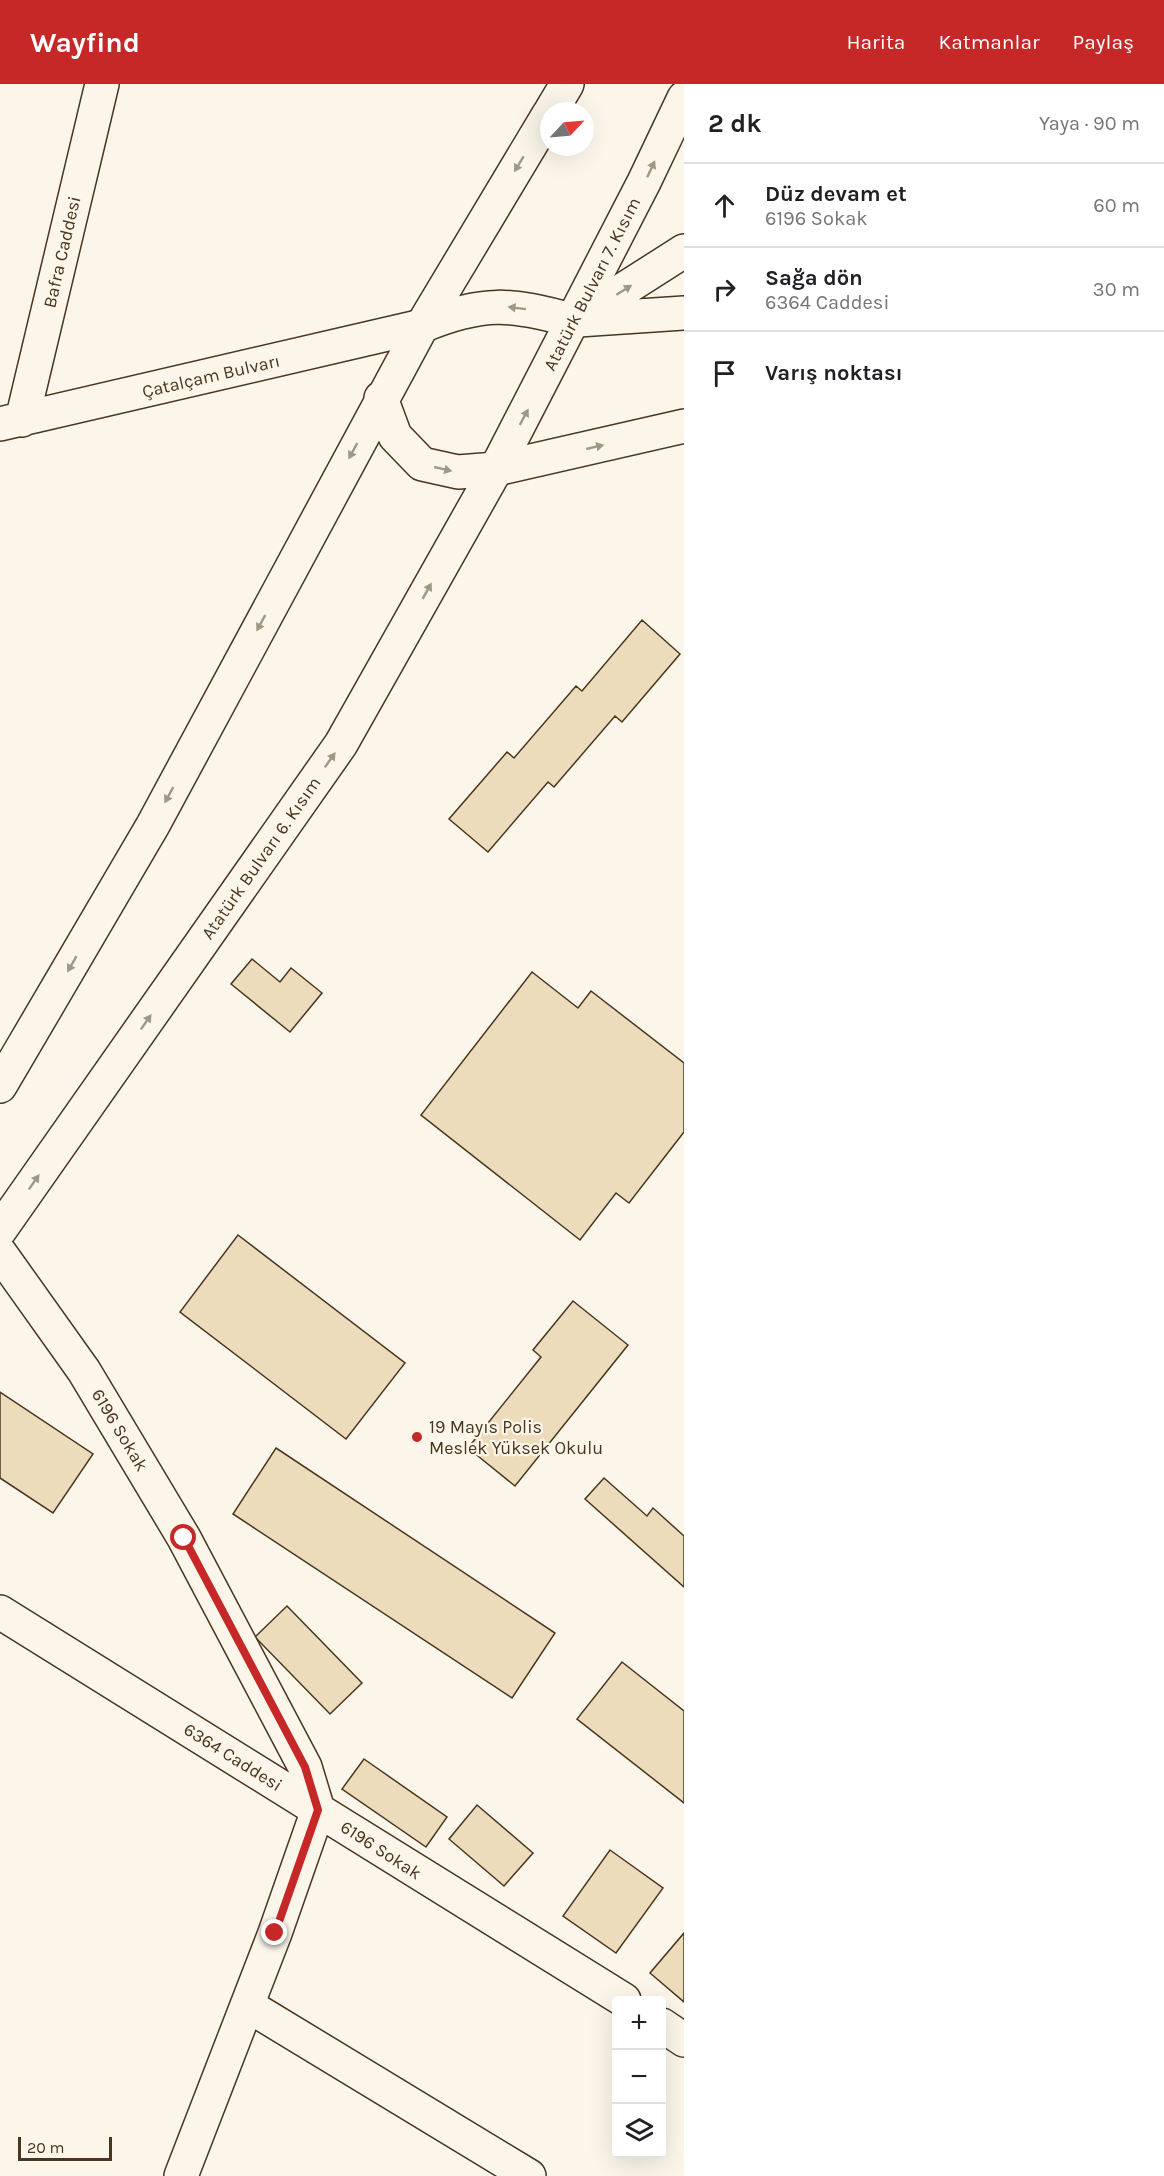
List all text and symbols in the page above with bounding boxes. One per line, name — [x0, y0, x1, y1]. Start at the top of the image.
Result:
text: Wayfind — [30, 26, 140, 59]
text: Harita — [847, 30, 905, 54]
text: Katmanlar — [938, 30, 1040, 54]
text: Paylaş — [1073, 30, 1134, 54]
north arrow — [540, 102, 594, 156]
text: 2 dk — [708, 108, 762, 139]
text: Yaya · 90 m — [1039, 112, 1140, 135]
one-way arrow — [513, 156, 524, 172]
one-way arrow — [646, 160, 655, 177]
text: Düz devam et — [765, 181, 907, 207]
icon: ahead — [708, 189, 741, 222]
street label: Bafra Caddesi — [38, 194, 86, 310]
street label: Atatürk Bulvarı 7. Kısım — [539, 194, 645, 374]
text: 60 m — [1093, 194, 1140, 217]
text: 6196 Sokak — [765, 207, 867, 230]
text: Sağa dön — [765, 265, 863, 291]
icon: right — [708, 273, 741, 306]
text: 30 m — [1093, 278, 1140, 301]
one-way arrow — [616, 284, 632, 295]
text: 6364 Caddesi — [765, 291, 889, 314]
one-way arrow — [508, 304, 527, 313]
street label: Çatalçam Bulvarı — [140, 349, 282, 403]
icon: arrive — [708, 357, 741, 390]
text: Varış noktası — [765, 360, 903, 386]
one-way arrow — [519, 408, 529, 425]
one-way arrow — [585, 442, 604, 451]
one-way arrow — [348, 443, 358, 460]
one-way arrow — [434, 464, 453, 474]
one-way arrow — [422, 583, 433, 599]
one-way arrow — [256, 615, 266, 632]
one-way arrow — [324, 752, 336, 768]
street label: Atatürk Bulvarı 6. Kısım — [196, 772, 326, 944]
one-way arrow — [164, 787, 174, 804]
one-way arrow — [67, 956, 77, 973]
one-way arrow — [140, 1015, 152, 1031]
one-way arrow — [28, 1175, 40, 1191]
street label: 6196 Sokak — [87, 1385, 153, 1475]
place label: 19 Mayıs Polis Meslek Yüksek Okulu — [429, 1416, 603, 1459]
marker: 19 Mayıs Polis Meslek Yüksek Okulu — [410, 1430, 424, 1444]
route start — [170, 1524, 196, 1550]
street label: 6364 Caddesi — [180, 1718, 286, 1796]
street label: 6196 Sokak — [336, 1816, 426, 1884]
route end — [261, 1919, 287, 1945]
map controls — [612, 1996, 666, 2158]
button: + — [612, 1996, 666, 2050]
button: − — [612, 2050, 666, 2104]
button: layers — [612, 2104, 666, 2158]
scale bar — [18, 2134, 112, 2162]
text: 20 m — [27, 2138, 65, 2157]

